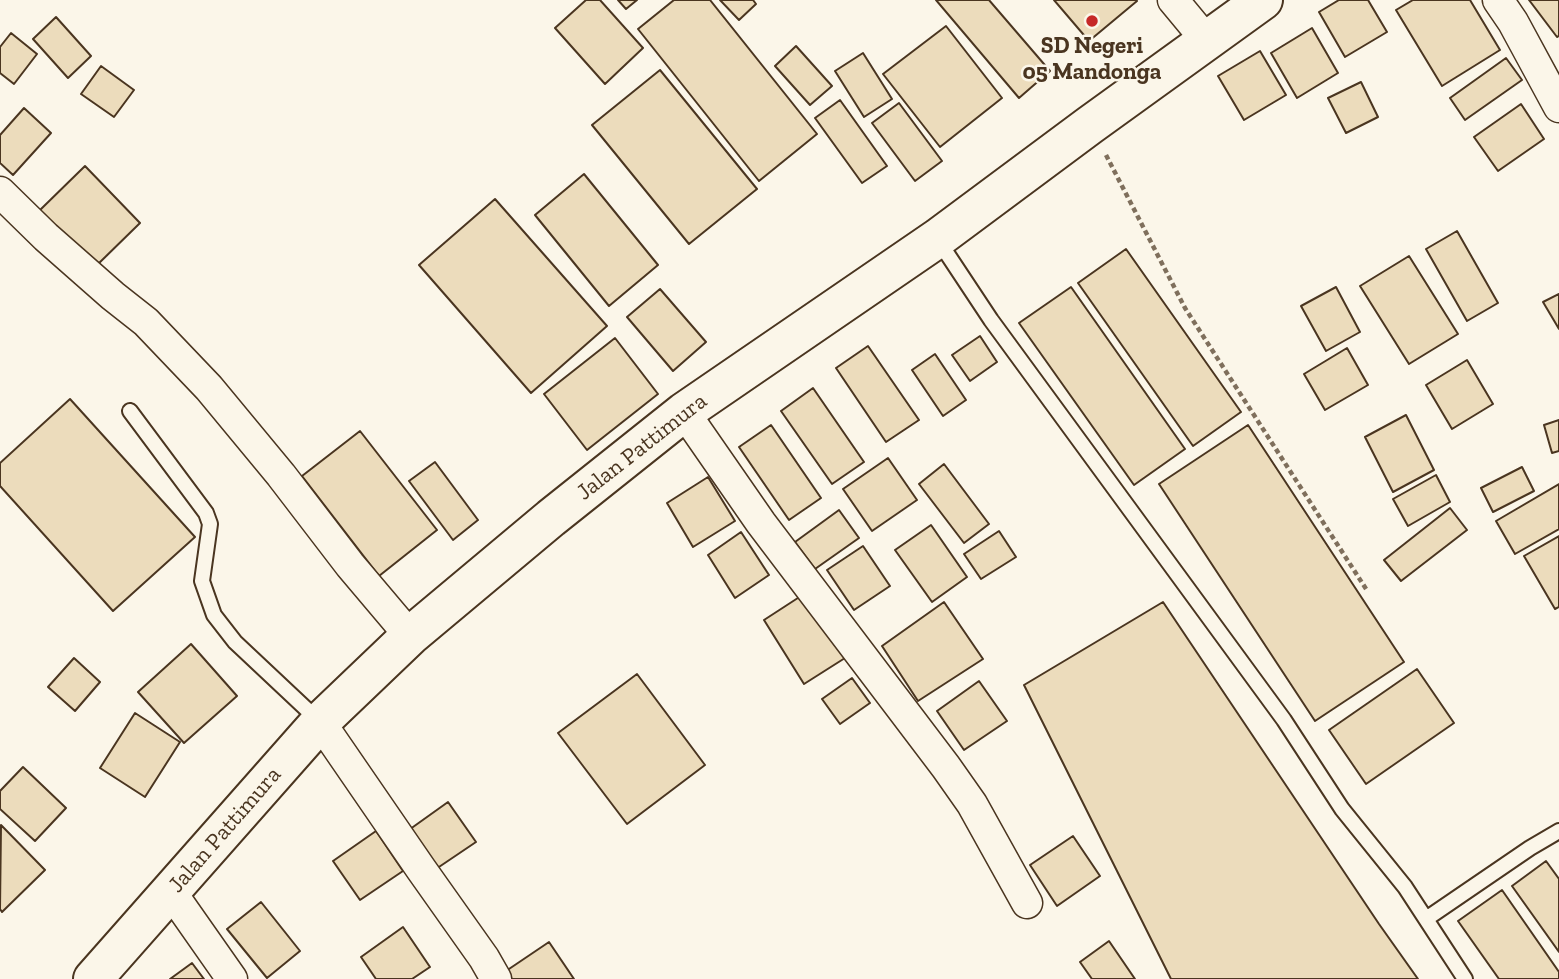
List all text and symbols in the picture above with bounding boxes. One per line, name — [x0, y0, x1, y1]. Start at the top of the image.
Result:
marker: SD Negeri 05 Mandonga — [1084, 13, 1100, 29]
place label: SD Negeri 05 Mandonga — [1023, 32, 1161, 86]
street label: Jalan Pattimura — [571, 388, 713, 506]
street label: Jalan Pattimura — [163, 761, 287, 899]

